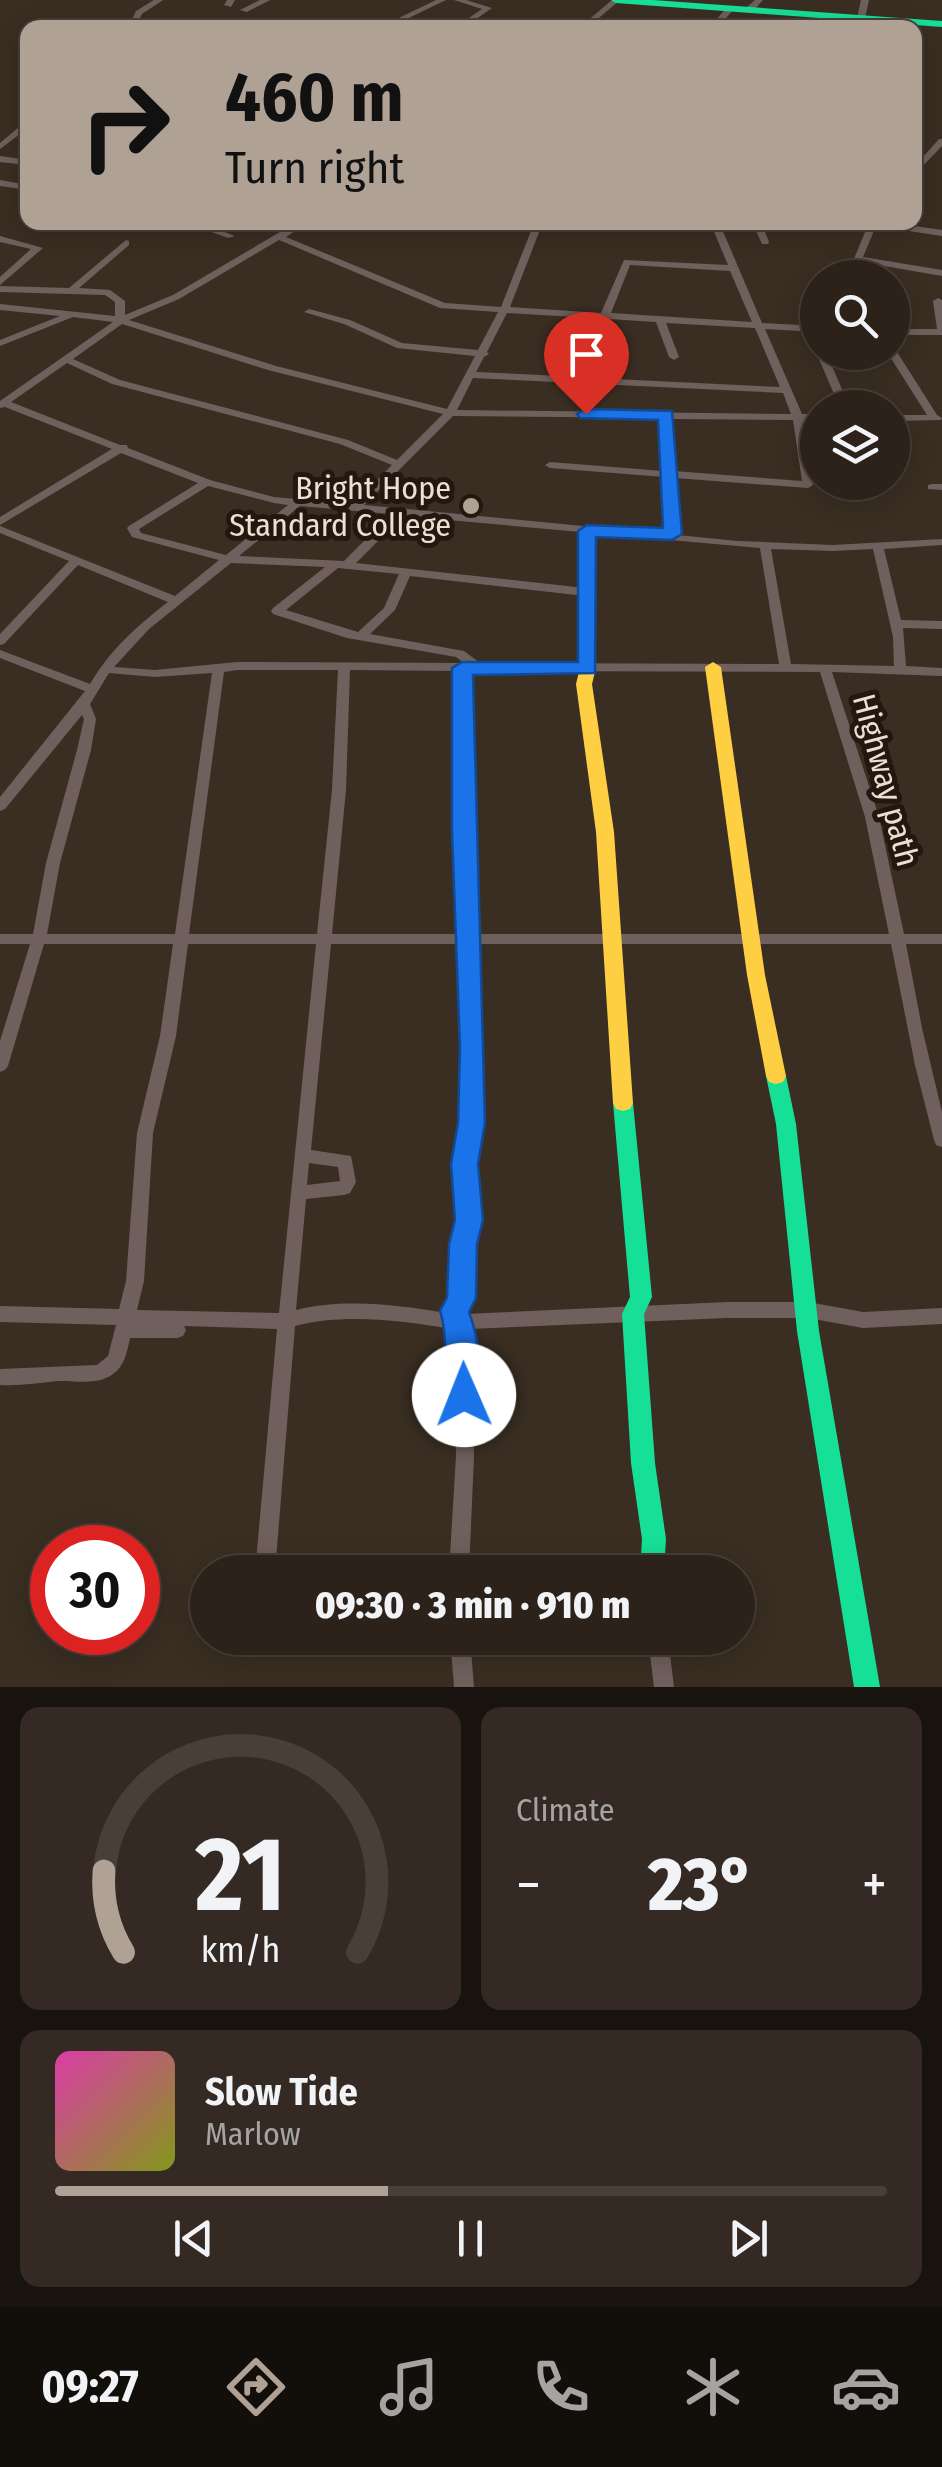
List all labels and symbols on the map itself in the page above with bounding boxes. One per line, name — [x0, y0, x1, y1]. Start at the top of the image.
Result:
pin — [544, 312, 629, 415]
place label: Bright Hope Standard College — [229, 469, 451, 544]
marker: Bright Hope Standard College — [460, 495, 482, 517]
street label: Highway path — [845, 690, 927, 870]
position arrow — [412, 1343, 516, 1447]
speed limit sign: 30 — [30, 1525, 160, 1655]

